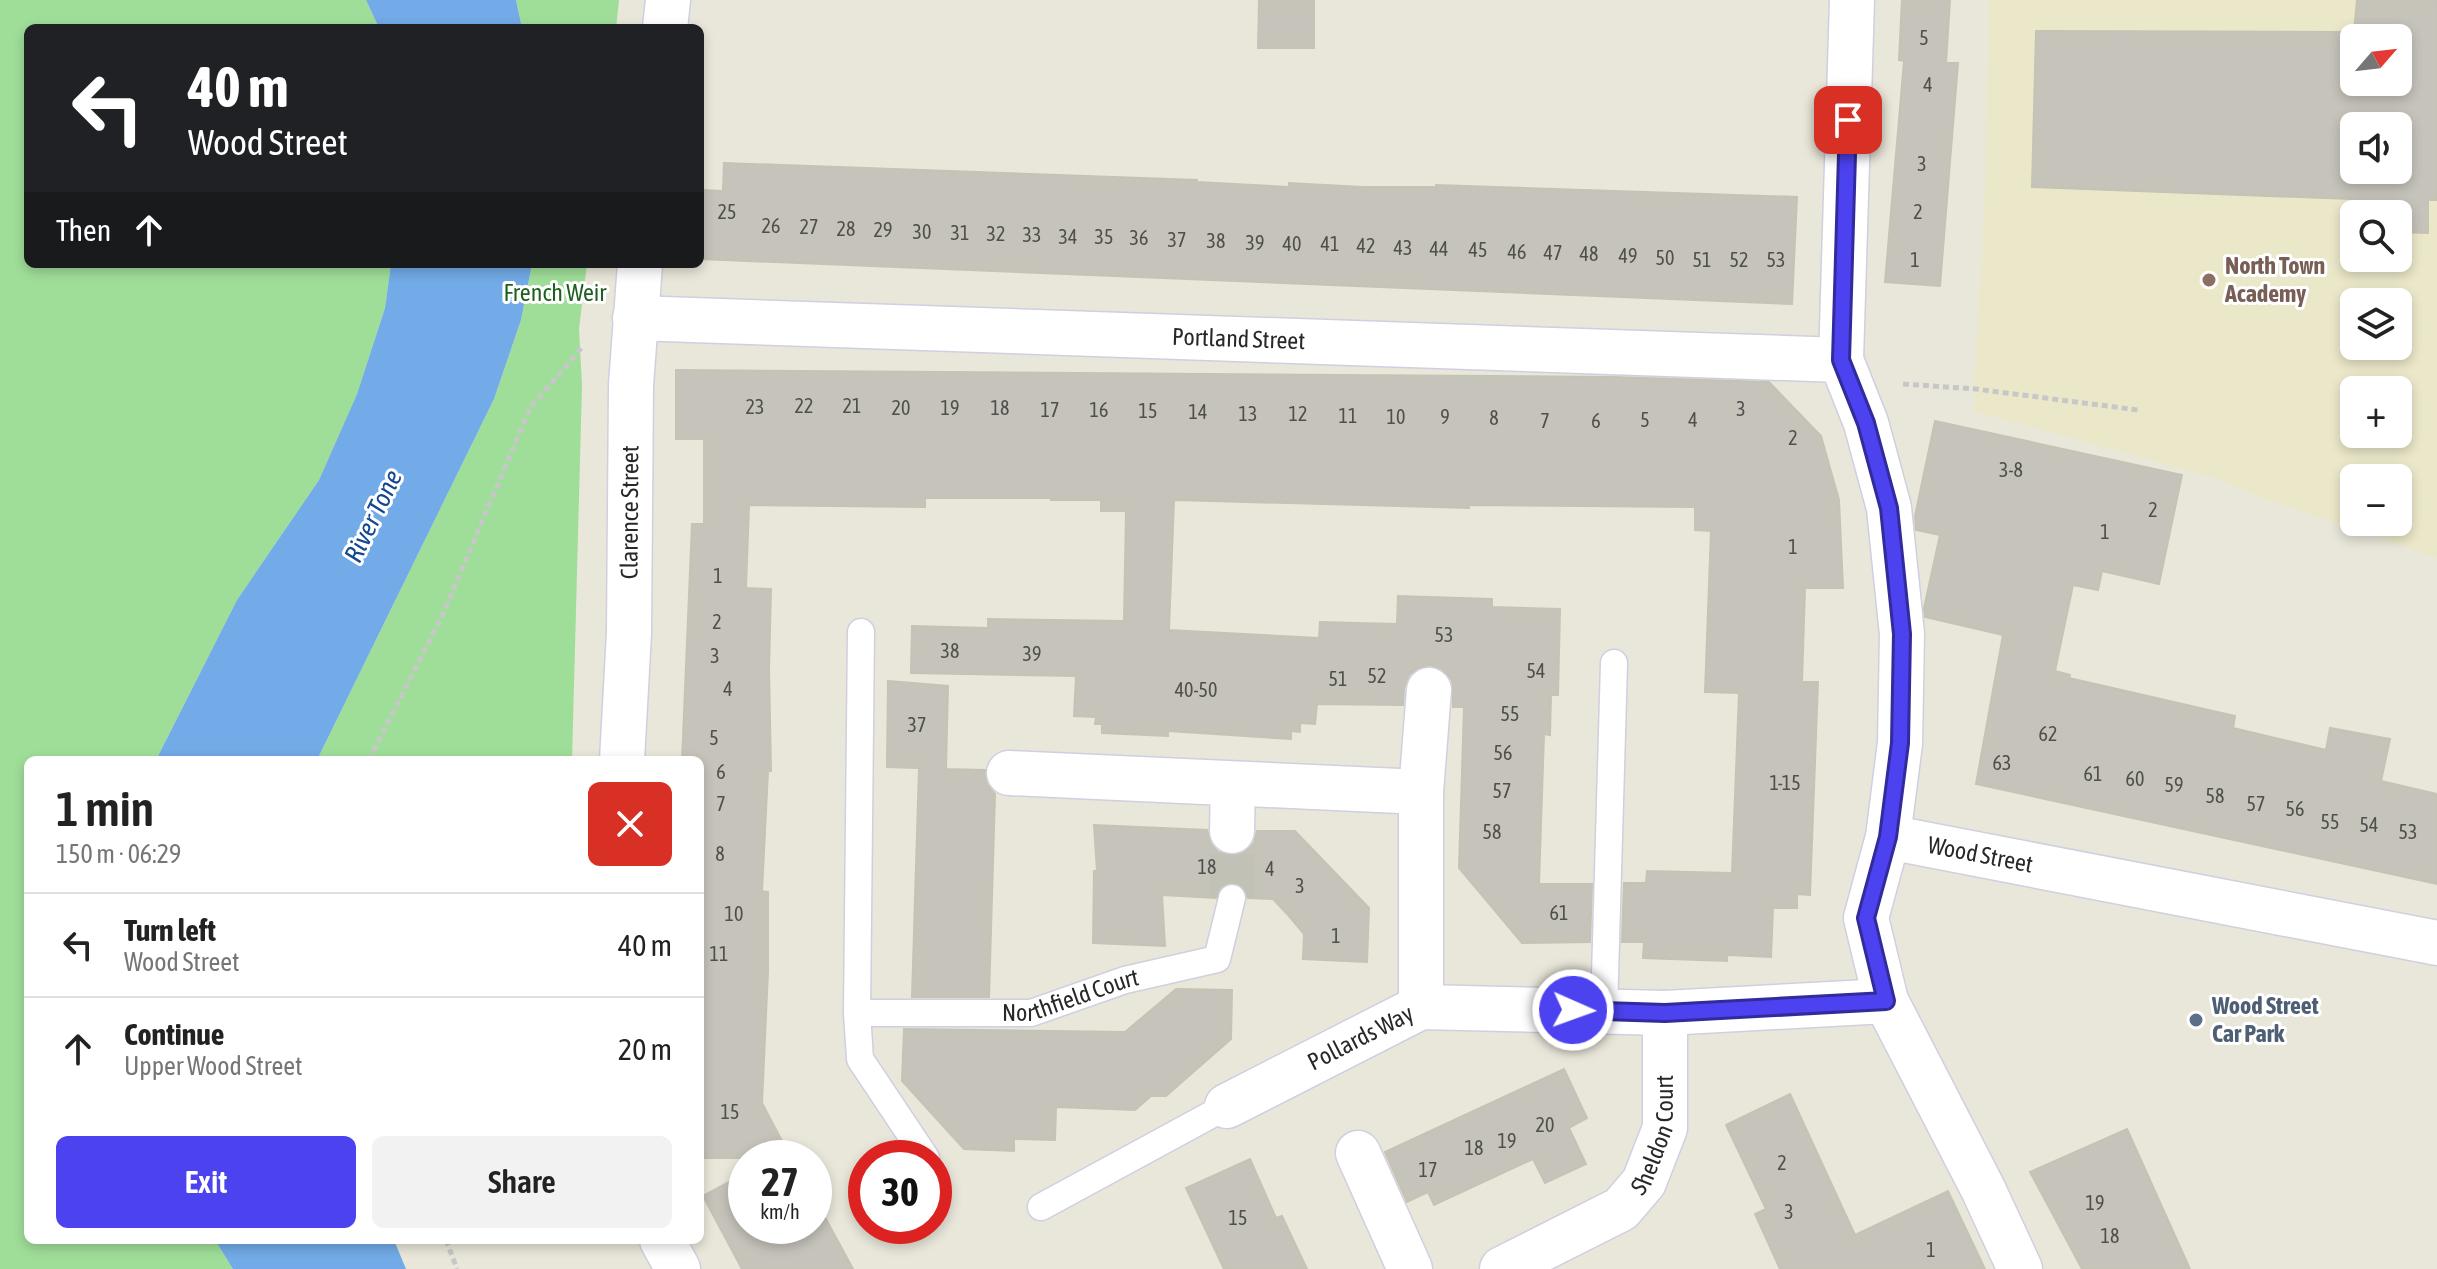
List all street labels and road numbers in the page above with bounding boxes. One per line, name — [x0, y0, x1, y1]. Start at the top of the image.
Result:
street label: Portland Street — [1172, 323, 1306, 354]
street label: Clarence Street — [615, 445, 644, 579]
street label: Wood Street — [1925, 831, 2035, 878]
street label: Northfield Court — [1002, 963, 1141, 1026]
street label: Pollards Way — [1303, 999, 1418, 1075]
street label: Sheldon Court — [1625, 1075, 1678, 1200]

